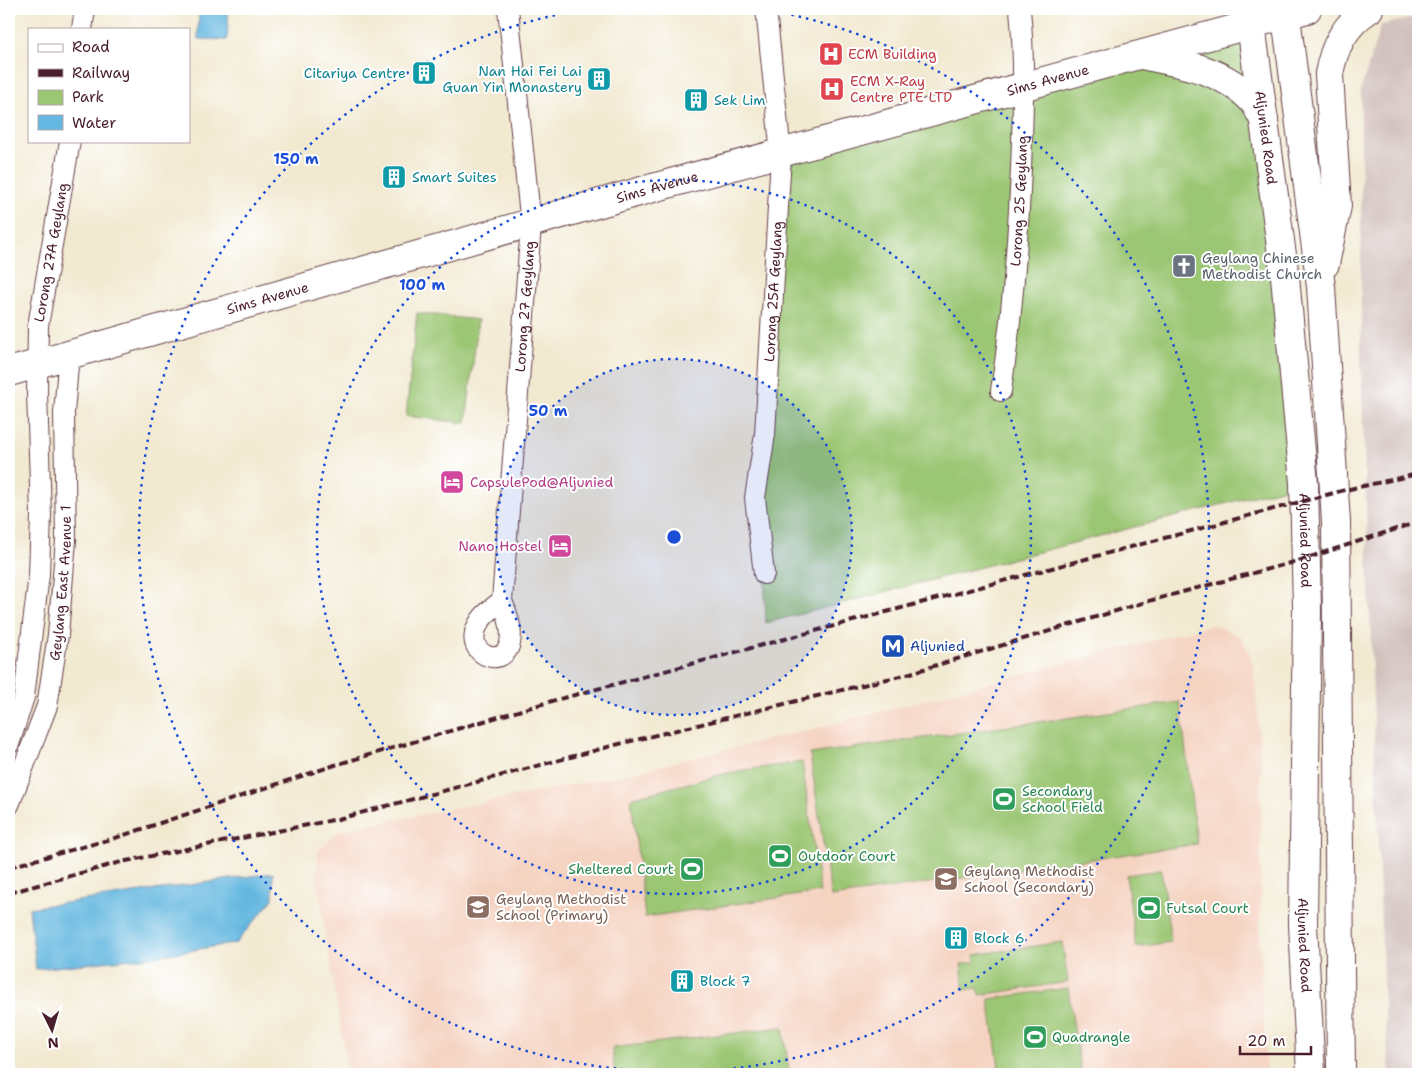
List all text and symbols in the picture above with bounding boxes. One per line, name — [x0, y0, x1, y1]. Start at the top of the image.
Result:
legend — [28, 28, 190, 142]
text: Road — [72, 37, 110, 57]
hospital icon: ECM Building — [818, 41, 844, 67]
place label: ECM Building — [848, 45, 937, 63]
building icon: Citariya Centre — [411, 60, 437, 86]
street label: Sims Avenue — [1004, 60, 1091, 100]
place label: Nan Hai Fei Lai Guan Yin Monastery — [442, 62, 582, 96]
text: Railway — [72, 63, 130, 83]
place label: Citariya Centre — [304, 64, 406, 82]
building icon: Nan Hai Fei Lai Guan Yin Monastery — [586, 66, 612, 92]
place label: ECM X-Ray Centre PTE LTD — [850, 72, 952, 106]
hospital icon: ECM X-Ray Centre PTE LTD — [819, 76, 845, 102]
text: Park — [72, 87, 104, 107]
building icon: Sek Lim — [683, 87, 709, 113]
street label: Aljunied Road — [1251, 89, 1281, 186]
place label: Sek Lim — [714, 91, 765, 109]
text: Water — [72, 113, 116, 133]
street label: Lorong 25 Geylang — [1006, 135, 1031, 267]
text: 150 m — [273, 149, 319, 169]
building icon: Smart Suites — [381, 164, 407, 190]
street label: Sims Avenue — [614, 167, 700, 207]
place label: Smart Suites — [412, 168, 497, 186]
street label: Lorong 27A Geylang — [30, 181, 72, 324]
street label: Lorong 25A Geylang — [760, 221, 786, 363]
street label: Lorong 27 Geylang — [511, 240, 539, 373]
place label: Geylang Chinese Methodist Church — [1202, 249, 1322, 283]
church icon: Geylang Chinese Methodist Church — [1171, 253, 1197, 279]
text: 100 m — [399, 275, 445, 295]
street label: Sims Avenue — [224, 278, 311, 318]
text: 50 m — [529, 401, 568, 421]
hotel icon: CapsulePod@Aljunied — [439, 469, 465, 495]
place label: CapsulePod@Aljunied — [470, 473, 613, 491]
street label: Aljunied Road — [1295, 493, 1316, 588]
street label: Geylang East Avenue 1 — [45, 505, 75, 662]
centre of rings — [665, 528, 683, 546]
hotel icon: Nano Hostel — [547, 533, 573, 559]
place label: Nano Hostel — [458, 537, 543, 555]
metro station icon: Aljunied — [880, 633, 906, 659]
place label: Aljunied — [910, 637, 965, 655]
place label: Secondary School Field — [1022, 782, 1103, 816]
sports icon: Secondary School Field — [991, 786, 1017, 812]
sports icon: Outdoor Court — [767, 843, 793, 869]
place label: Outdoor Court — [798, 847, 896, 865]
sports icon: Sheltered Court — [679, 856, 705, 882]
place label: Sheltered Court — [568, 860, 674, 878]
place label: Geylang Methodist School (Secondary) — [964, 862, 1094, 896]
school or university icon: Geylang Methodist School (Secondary) — [933, 866, 959, 892]
place label: Geylang Methodist School (Primary) — [496, 890, 626, 924]
school or university icon: Geylang Methodist School (Primary) — [465, 894, 491, 920]
sports icon: Futsal Court — [1136, 895, 1162, 921]
street label: Aljunied Road — [1294, 898, 1316, 993]
place label: Futsal Court — [1166, 899, 1249, 917]
building icon: Block 6 — [943, 925, 969, 951]
place label: Block 6 — [974, 929, 1024, 947]
building icon: Block 7 — [669, 968, 695, 994]
place label: Block 7 — [700, 972, 750, 990]
north arrow — [28, 1006, 78, 1056]
scale bar — [1240, 1023, 1311, 1055]
sports icon: Quadrangle — [1022, 1024, 1048, 1050]
place label: Quadrangle — [1052, 1028, 1131, 1046]
text: 20 m — [1247, 1031, 1286, 1051]
text: N — [47, 1034, 59, 1052]

